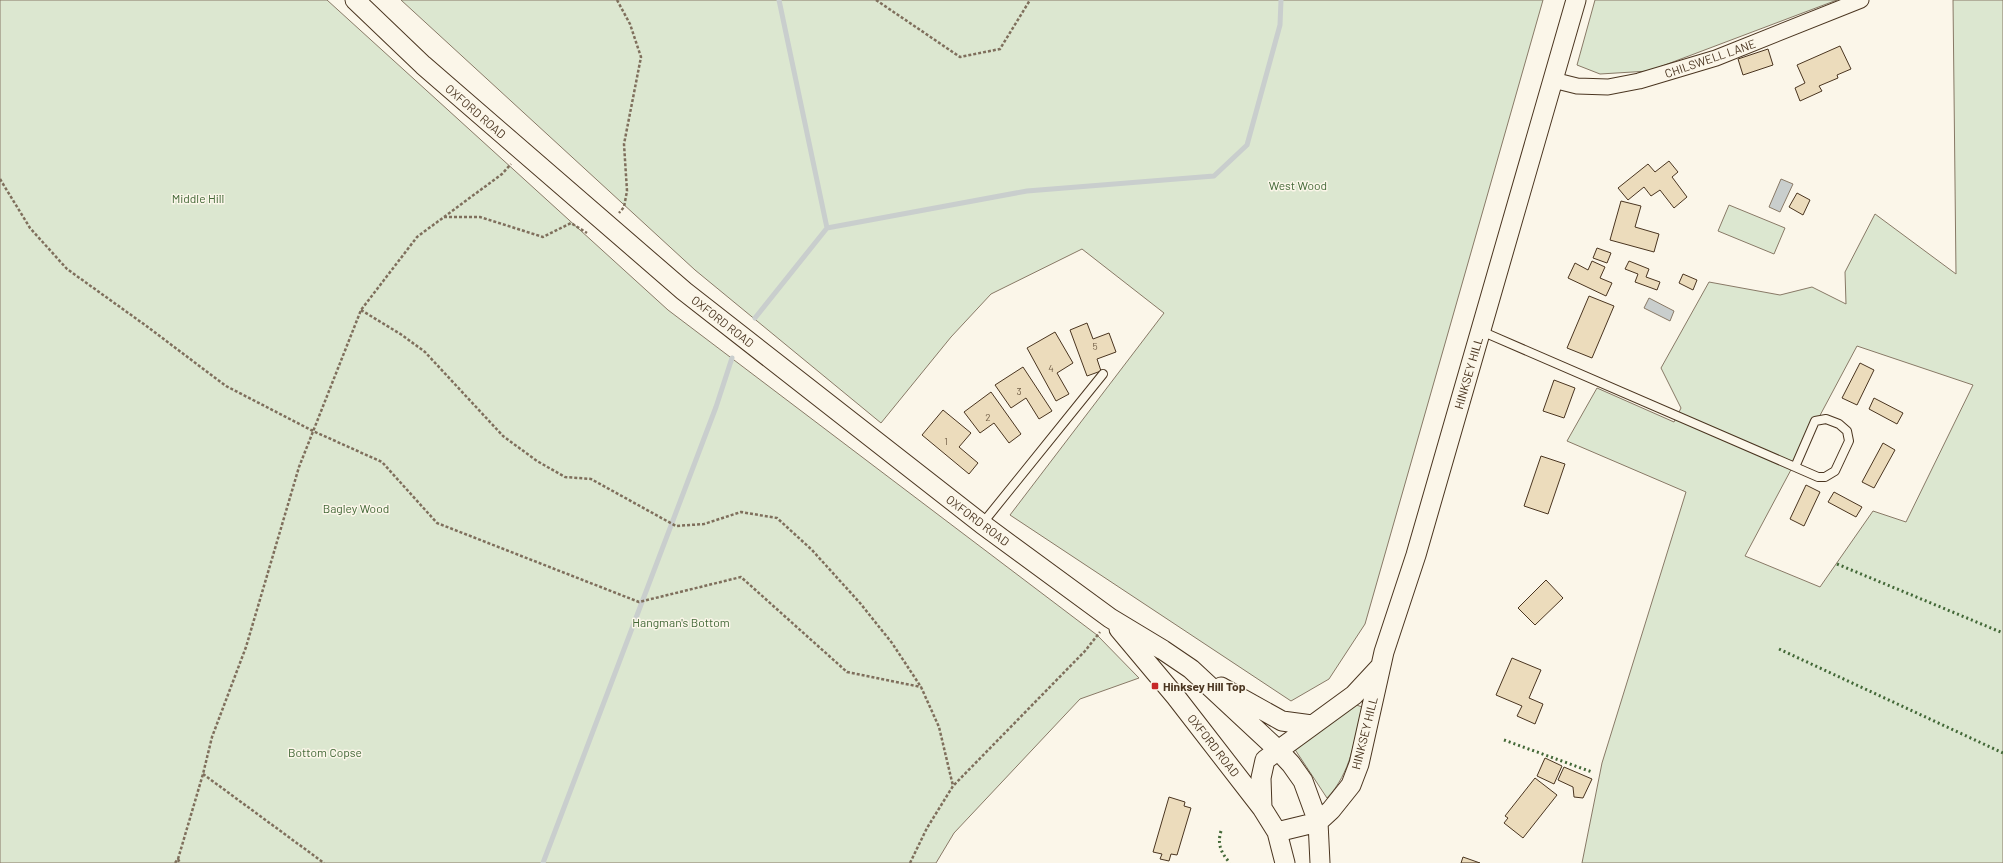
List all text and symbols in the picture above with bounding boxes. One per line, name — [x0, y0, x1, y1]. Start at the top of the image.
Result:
street label: CHILSWELL LANE — [1663, 36, 1757, 80]
street label: OXFORD ROAD — [443, 81, 509, 141]
park label: West Wood — [1269, 178, 1327, 192]
park label: Middle Hill — [172, 191, 224, 205]
street label: OXFORD ROAD — [689, 292, 757, 350]
street label: HINKSEY HILL — [1451, 335, 1485, 411]
house number: 5 — [1092, 340, 1098, 352]
house number: 4 — [1048, 362, 1054, 374]
house number: 3 — [1016, 385, 1022, 397]
house number: 2 — [985, 411, 991, 423]
house number: 1 — [944, 435, 948, 447]
street label: OXFORD ROAD — [944, 492, 1012, 548]
park label: Bagley Wood — [323, 501, 389, 515]
park label: Hangman's Bottom — [632, 615, 730, 629]
place label: Hinksey Hill Top — [1163, 679, 1246, 693]
marker: Hinksey Hill Top — [1150, 681, 1160, 691]
street label: HINKSEY HILL — [1348, 695, 1380, 771]
street label: OXFORD ROAD — [1185, 711, 1243, 779]
park label: Bottom Copse — [288, 745, 362, 759]

